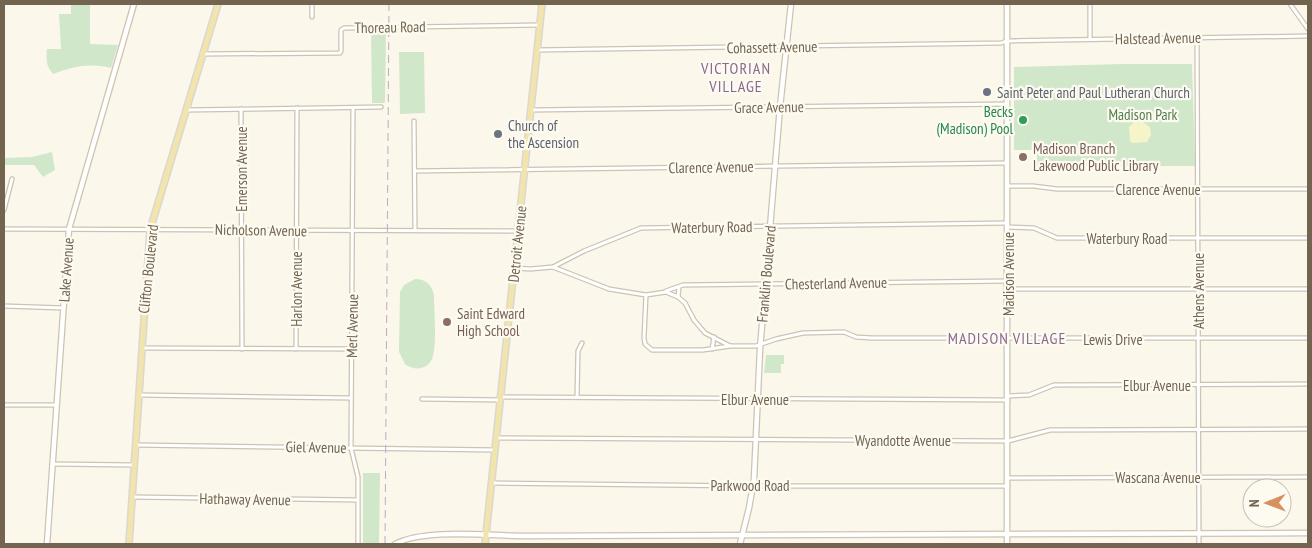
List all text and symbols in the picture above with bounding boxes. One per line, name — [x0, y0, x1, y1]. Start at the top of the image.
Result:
street label: Thoreau Road — [354, 17, 426, 37]
street label: Halstead Avenue — [1115, 28, 1201, 48]
street label: Cohassett Avenue — [726, 37, 818, 57]
district label: VICTORIAN VILLAGE — [700, 58, 771, 96]
place label: Saint Peter and Paul Lutheran Church — [997, 83, 1190, 102]
marker: Saint Peter and Paul Lutheran Church — [981, 86, 993, 98]
street label: Grace Avenue — [734, 97, 804, 117]
place label: Becks (Madison) Pool — [937, 102, 1013, 138]
park label: Madison Park — [1109, 105, 1178, 124]
marker: Becks (Madison) Pool — [1017, 114, 1029, 126]
place label: Church of the Ascension — [508, 116, 579, 152]
street label: Emerson Avenue — [232, 126, 251, 212]
marker: Church of the Ascension — [492, 128, 504, 140]
place label: Madison Branch Lakewood Public Library — [1033, 139, 1159, 175]
marker: Madison Branch Lakewood Public Library — [1017, 151, 1029, 163]
street label: Clarence Avenue — [668, 157, 754, 177]
street label: Clarence Avenue — [1115, 180, 1201, 199]
street label: Detroit Avenue — [504, 205, 530, 283]
street label: Waterbury Road — [671, 217, 753, 237]
street label: Nicholson Avenue — [215, 220, 307, 240]
street label: Clifton Boulevard — [134, 224, 162, 314]
street label: Franklin Boulevard — [752, 225, 780, 323]
street label: Waterbury Road — [1087, 229, 1168, 248]
street label: Madison Avenue — [999, 232, 1018, 316]
street label: Lake Avenue — [54, 237, 78, 303]
street label: Harlon Avenue — [287, 251, 306, 327]
street label: Athens Avenue — [1189, 253, 1208, 329]
street label: Chesterland Avenue — [785, 273, 887, 293]
street label: Merl Avenue — [342, 294, 362, 358]
place label: Saint Edward High School — [457, 304, 525, 340]
marker: Saint Edward High School — [441, 316, 453, 328]
district label: MADISON VILLAGE — [948, 328, 1066, 348]
street label: Lewis Drive — [1083, 330, 1143, 349]
street label: Elbur Avenue — [1123, 376, 1191, 395]
street label: Elbur Avenue — [721, 390, 789, 409]
street label: Wyandotte Avenue — [855, 431, 951, 450]
street label: Giel Avenue — [285, 437, 347, 457]
street label: Wascana Avenue — [1115, 468, 1201, 487]
street label: Parkwood Road — [710, 476, 790, 495]
north arrow — [1242, 478, 1292, 528]
street label: Hathaway Avenue — [199, 489, 291, 509]
text: N — [1245, 499, 1263, 507]

